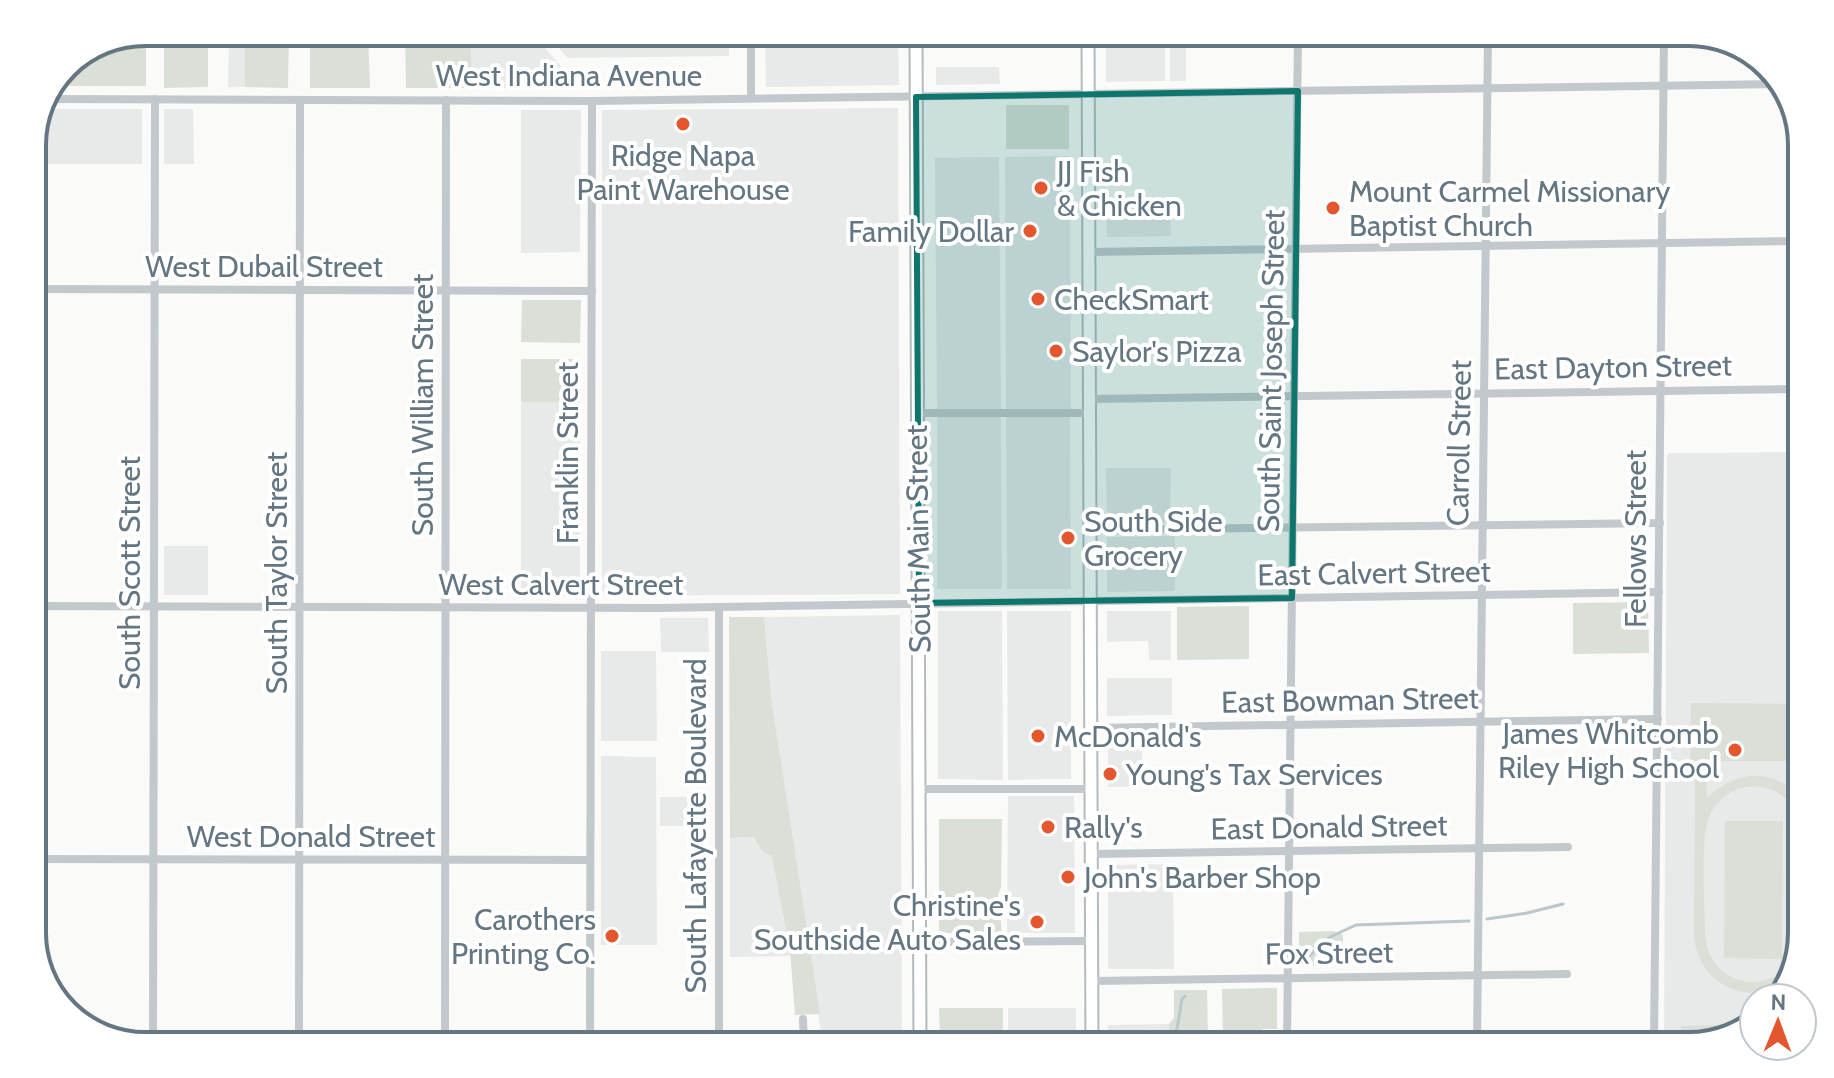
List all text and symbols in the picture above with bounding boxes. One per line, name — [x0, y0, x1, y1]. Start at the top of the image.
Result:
street label: West Indiana Avenue — [436, 57, 702, 94]
marker: Ridge Napa Paint Warehouse — [674, 115, 692, 133]
place label: Ridge Napa Paint Warehouse — [576, 137, 790, 208]
place label: JJ Fish & Chicken — [1056, 153, 1182, 224]
place label: Mount Carmel Missionary Baptist Church — [1349, 173, 1670, 244]
marker: JJ Fish & Chicken — [1032, 179, 1050, 197]
marker: Mount Carmel Missionary Baptist Church — [1324, 199, 1342, 217]
street label: South Saint Joseph Street — [1250, 209, 1292, 533]
place label: Family Dollar — [848, 213, 1015, 250]
marker: Family Dollar — [1021, 222, 1039, 240]
street label: West Dubail Street — [145, 248, 383, 285]
street label: South William Street — [404, 274, 441, 536]
place label: CheckSmart — [1054, 281, 1209, 318]
marker: CheckSmart — [1029, 290, 1047, 308]
place label: Saylor's Pizza — [1072, 333, 1242, 370]
marker: Saylor's Pizza — [1047, 342, 1065, 360]
street label: East Dayton Street — [1494, 346, 1732, 388]
street label: Carroll Street — [1439, 360, 1479, 526]
street label: Franklin Street — [549, 362, 586, 544]
street label: South Main Street — [898, 424, 938, 654]
street label: Fellows Street — [1617, 450, 1654, 628]
street label: South Taylor Street — [258, 452, 295, 694]
street label: South Scott Street — [111, 456, 148, 690]
place label: South Side Grocery — [1084, 503, 1223, 574]
marker: South Side Grocery — [1059, 529, 1077, 547]
street label: East Calvert Street — [1257, 552, 1491, 594]
street label: West Calvert Street — [439, 566, 683, 603]
street label: South Lafayette Boulevard — [677, 658, 714, 994]
street label: East Bowman Street — [1221, 679, 1479, 721]
place label: James Whitcomb Riley High School — [1498, 715, 1719, 786]
place label: McDonald's — [1054, 718, 1201, 755]
marker: McDonald's — [1029, 727, 1047, 745]
marker: James Whitcomb Riley High School — [1726, 741, 1744, 759]
place label: Young's Tax Services — [1125, 756, 1383, 793]
marker: Young's Tax Services — [1101, 765, 1119, 783]
street label: East Donald Street — [1210, 806, 1448, 848]
place label: Rally's — [1064, 809, 1143, 846]
street label: West Donald Street — [187, 818, 435, 855]
marker: Rally's — [1039, 818, 1057, 836]
place label: John's Barber Shop — [1083, 859, 1321, 896]
marker: John's Barber Shop — [1059, 868, 1077, 886]
place label: Christine's Southside Auto Sales — [754, 887, 1021, 958]
place label: Carothers Printing Co. — [451, 901, 596, 972]
marker: Christine's Southside Auto Sales — [1028, 913, 1046, 931]
marker: Carothers Printing Co. — [603, 927, 621, 945]
street label: Fox Street — [1264, 933, 1394, 973]
north arrow — [1738, 982, 1818, 1062]
text: N — [1770, 989, 1786, 1016]

